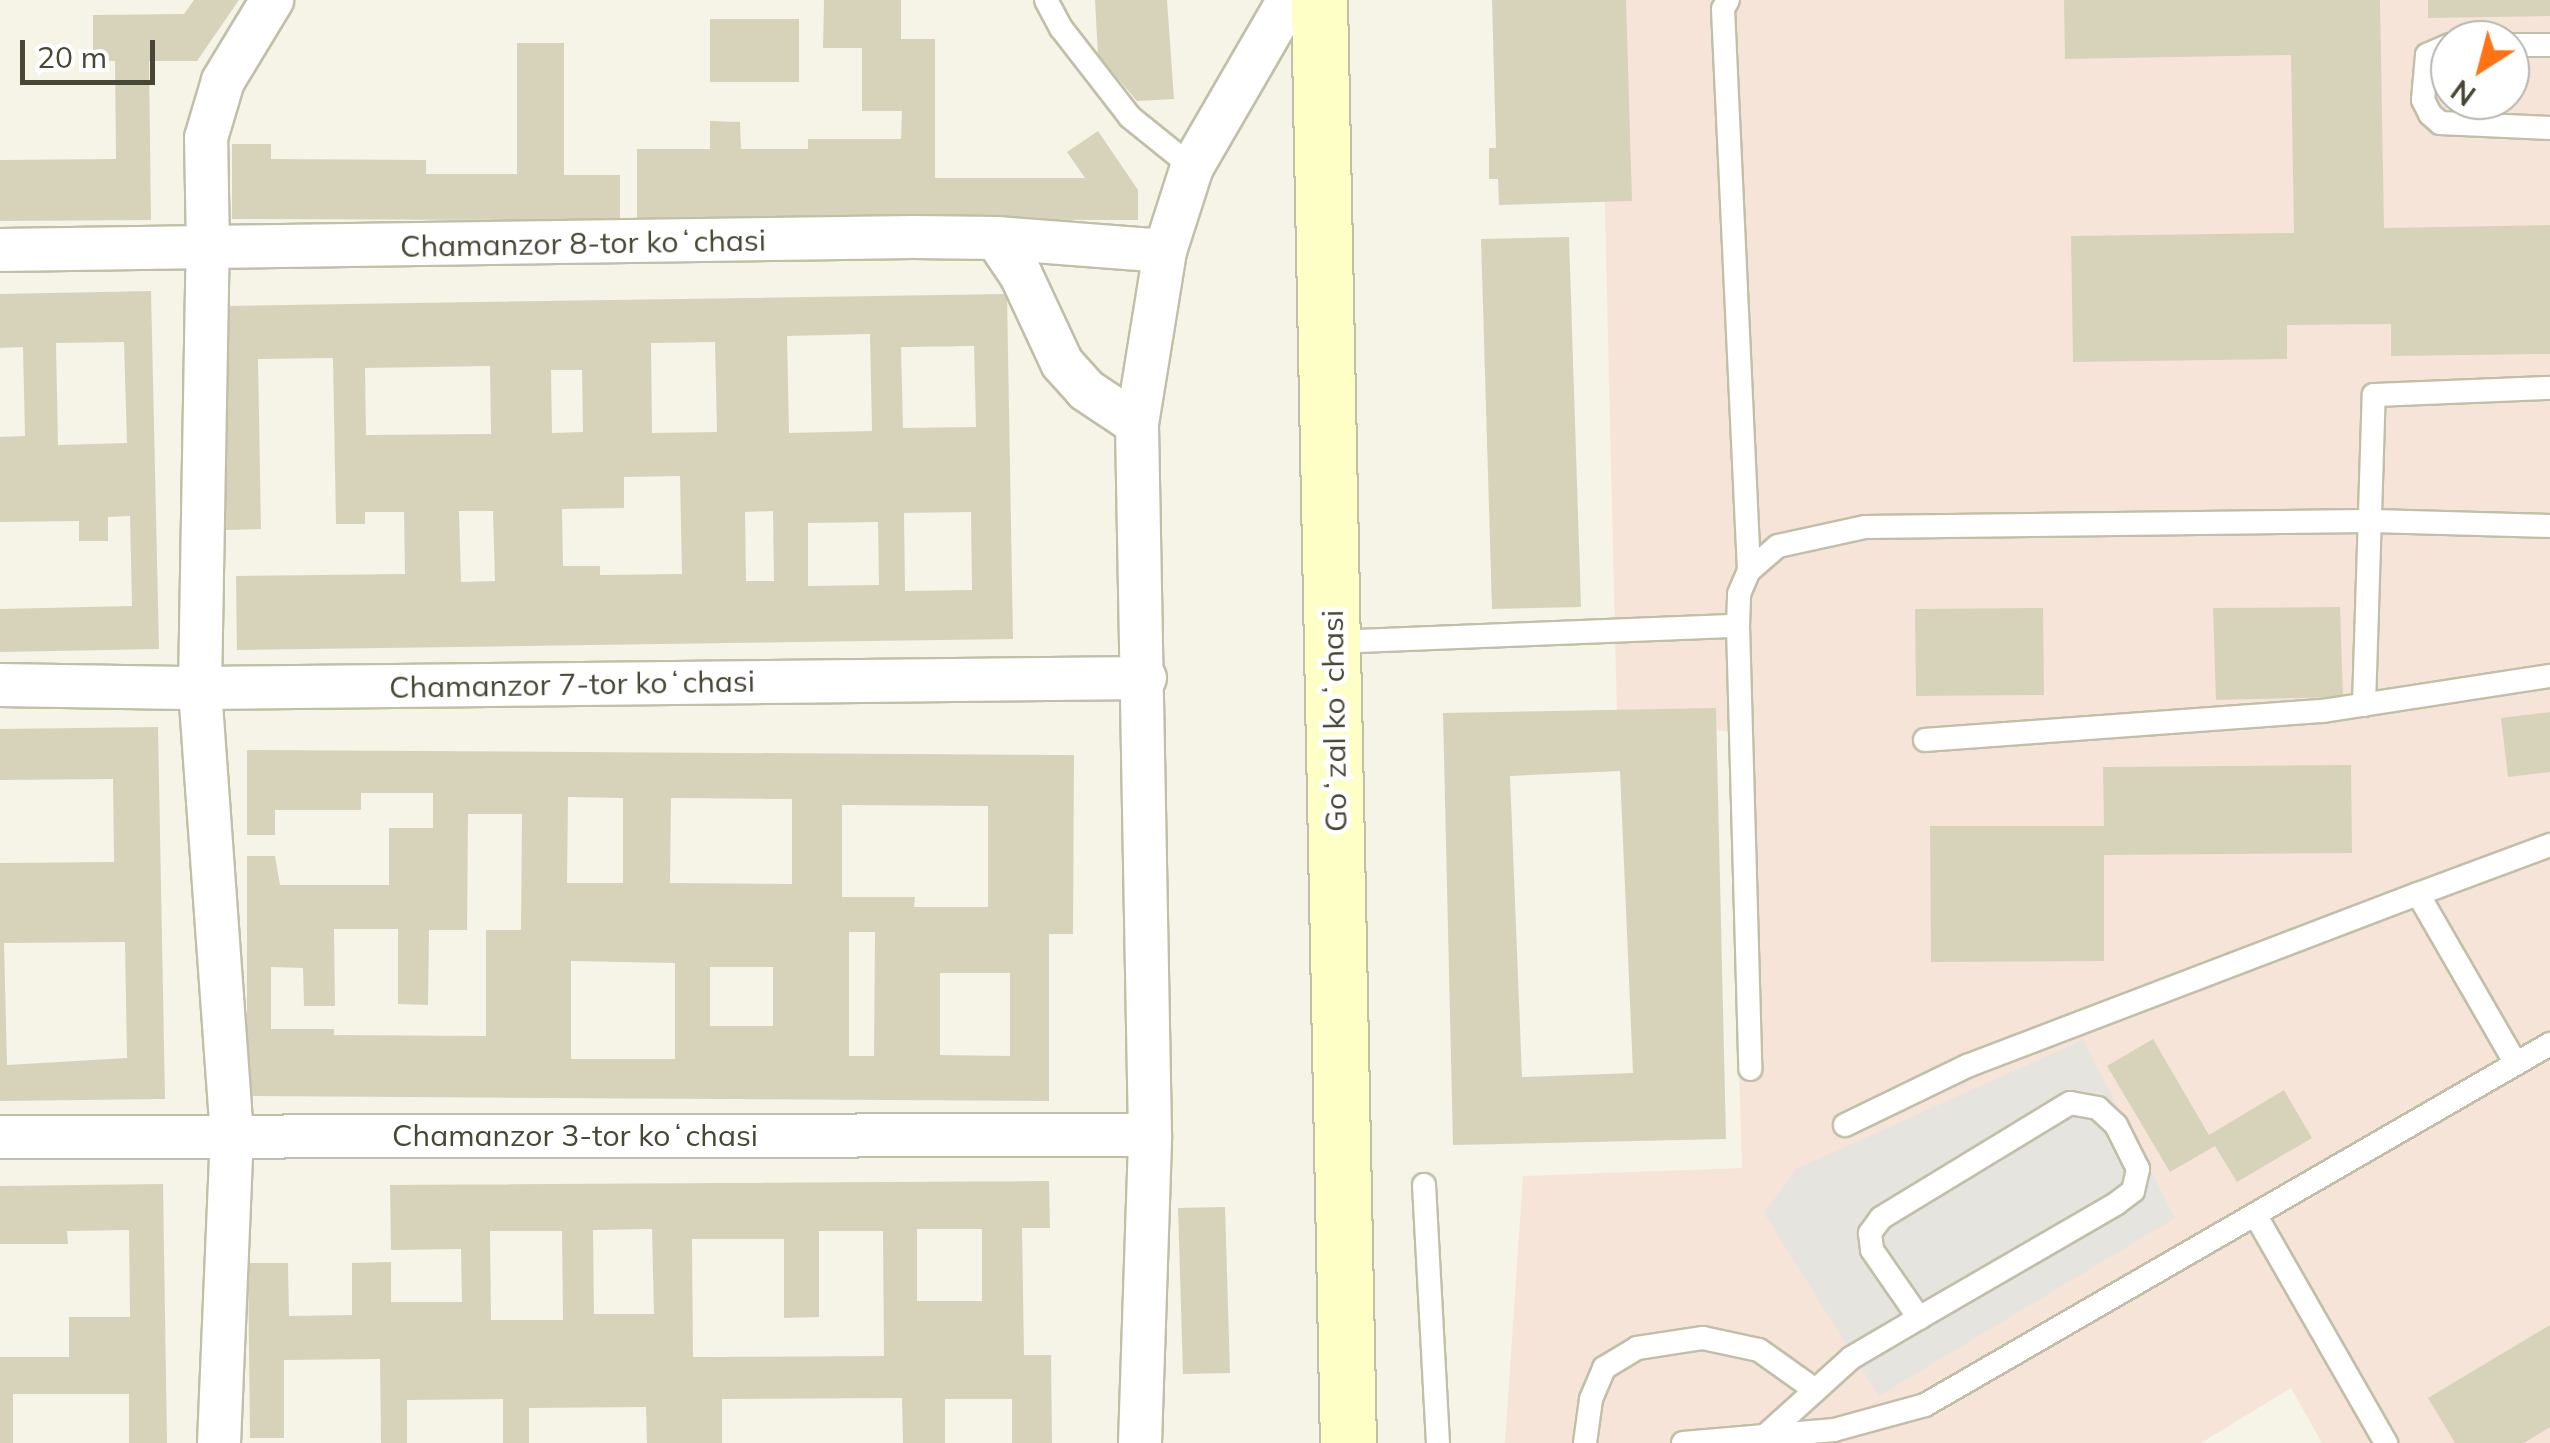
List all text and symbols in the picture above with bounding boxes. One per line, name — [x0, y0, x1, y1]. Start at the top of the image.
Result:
scale bar — [25, 20, 160, 82]
north arrow — [2430, 20, 2530, 120]
text: 20 m — [37, 38, 107, 76]
text: N — [2444, 73, 2482, 113]
street label: Chamanzor 8-tor koʻchasi — [400, 222, 766, 264]
street label: Goʻzal koʻchasi — [1314, 610, 1354, 832]
street label: Chamanzor 7-tor koʻchasi — [389, 663, 755, 705]
street label: Chamanzor 3-tor koʻchasi — [392, 1117, 758, 1153]

